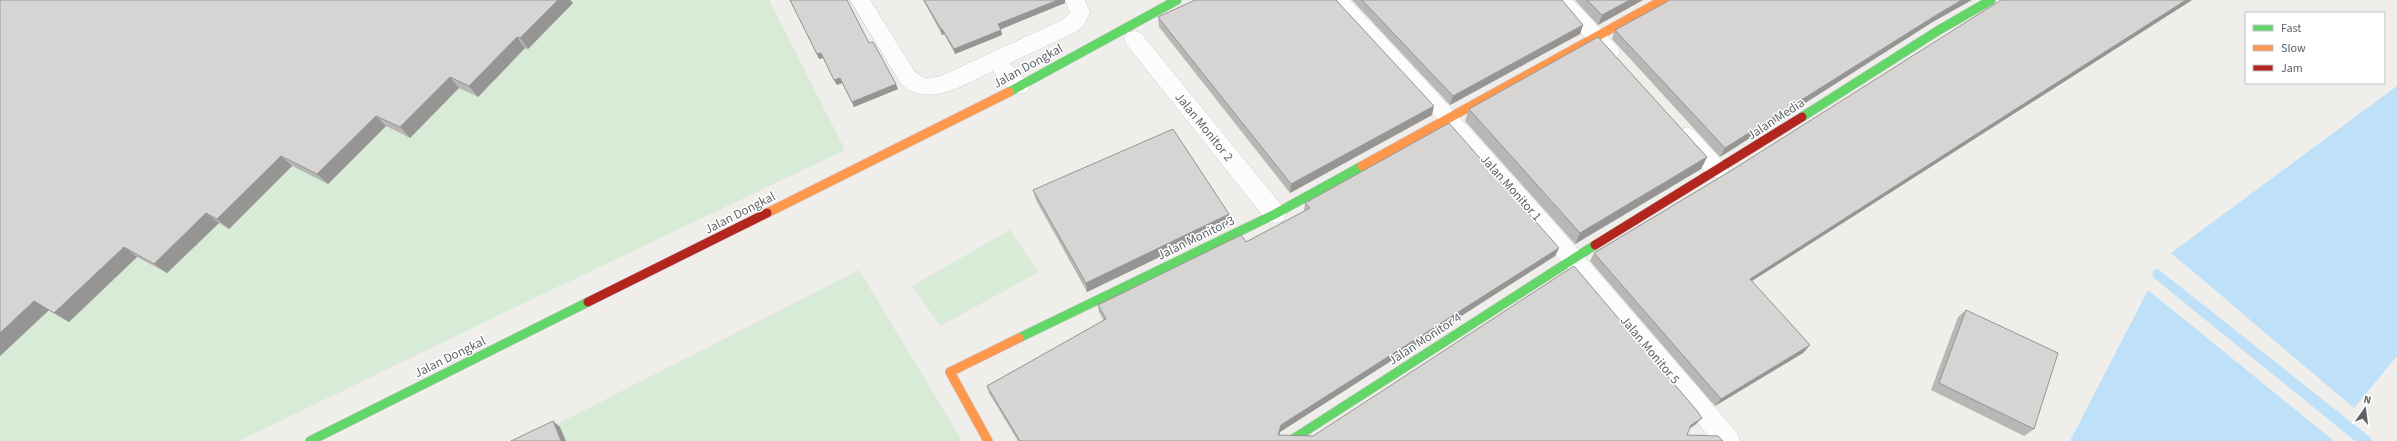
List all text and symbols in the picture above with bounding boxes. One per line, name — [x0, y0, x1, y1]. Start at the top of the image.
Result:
legend — [2245, 12, 2385, 84]
text: Fast — [2281, 20, 2301, 37]
street label: Jalan Dongkal — [990, 39, 1066, 93]
text: Slow — [2281, 40, 2306, 57]
text: Jam — [2281, 60, 2303, 77]
street label: Jalan Monitor 2 — [1171, 89, 1237, 165]
street label: Jalan Media — [1744, 94, 1808, 144]
street label: Jalan Monitor 1 — [1476, 151, 1546, 225]
street label: Jalan Dongkal — [702, 187, 778, 239]
street label: Jalan Monitor 3 — [1154, 211, 1238, 265]
street label: Jalan Monitor 4 — [1385, 308, 1466, 369]
street label: Jalan Monitor 5 — [1616, 312, 1684, 388]
street label: Jalan Dongkal — [411, 332, 489, 382]
north arrow — [2345, 389, 2385, 429]
text: N — [2362, 392, 2373, 408]

